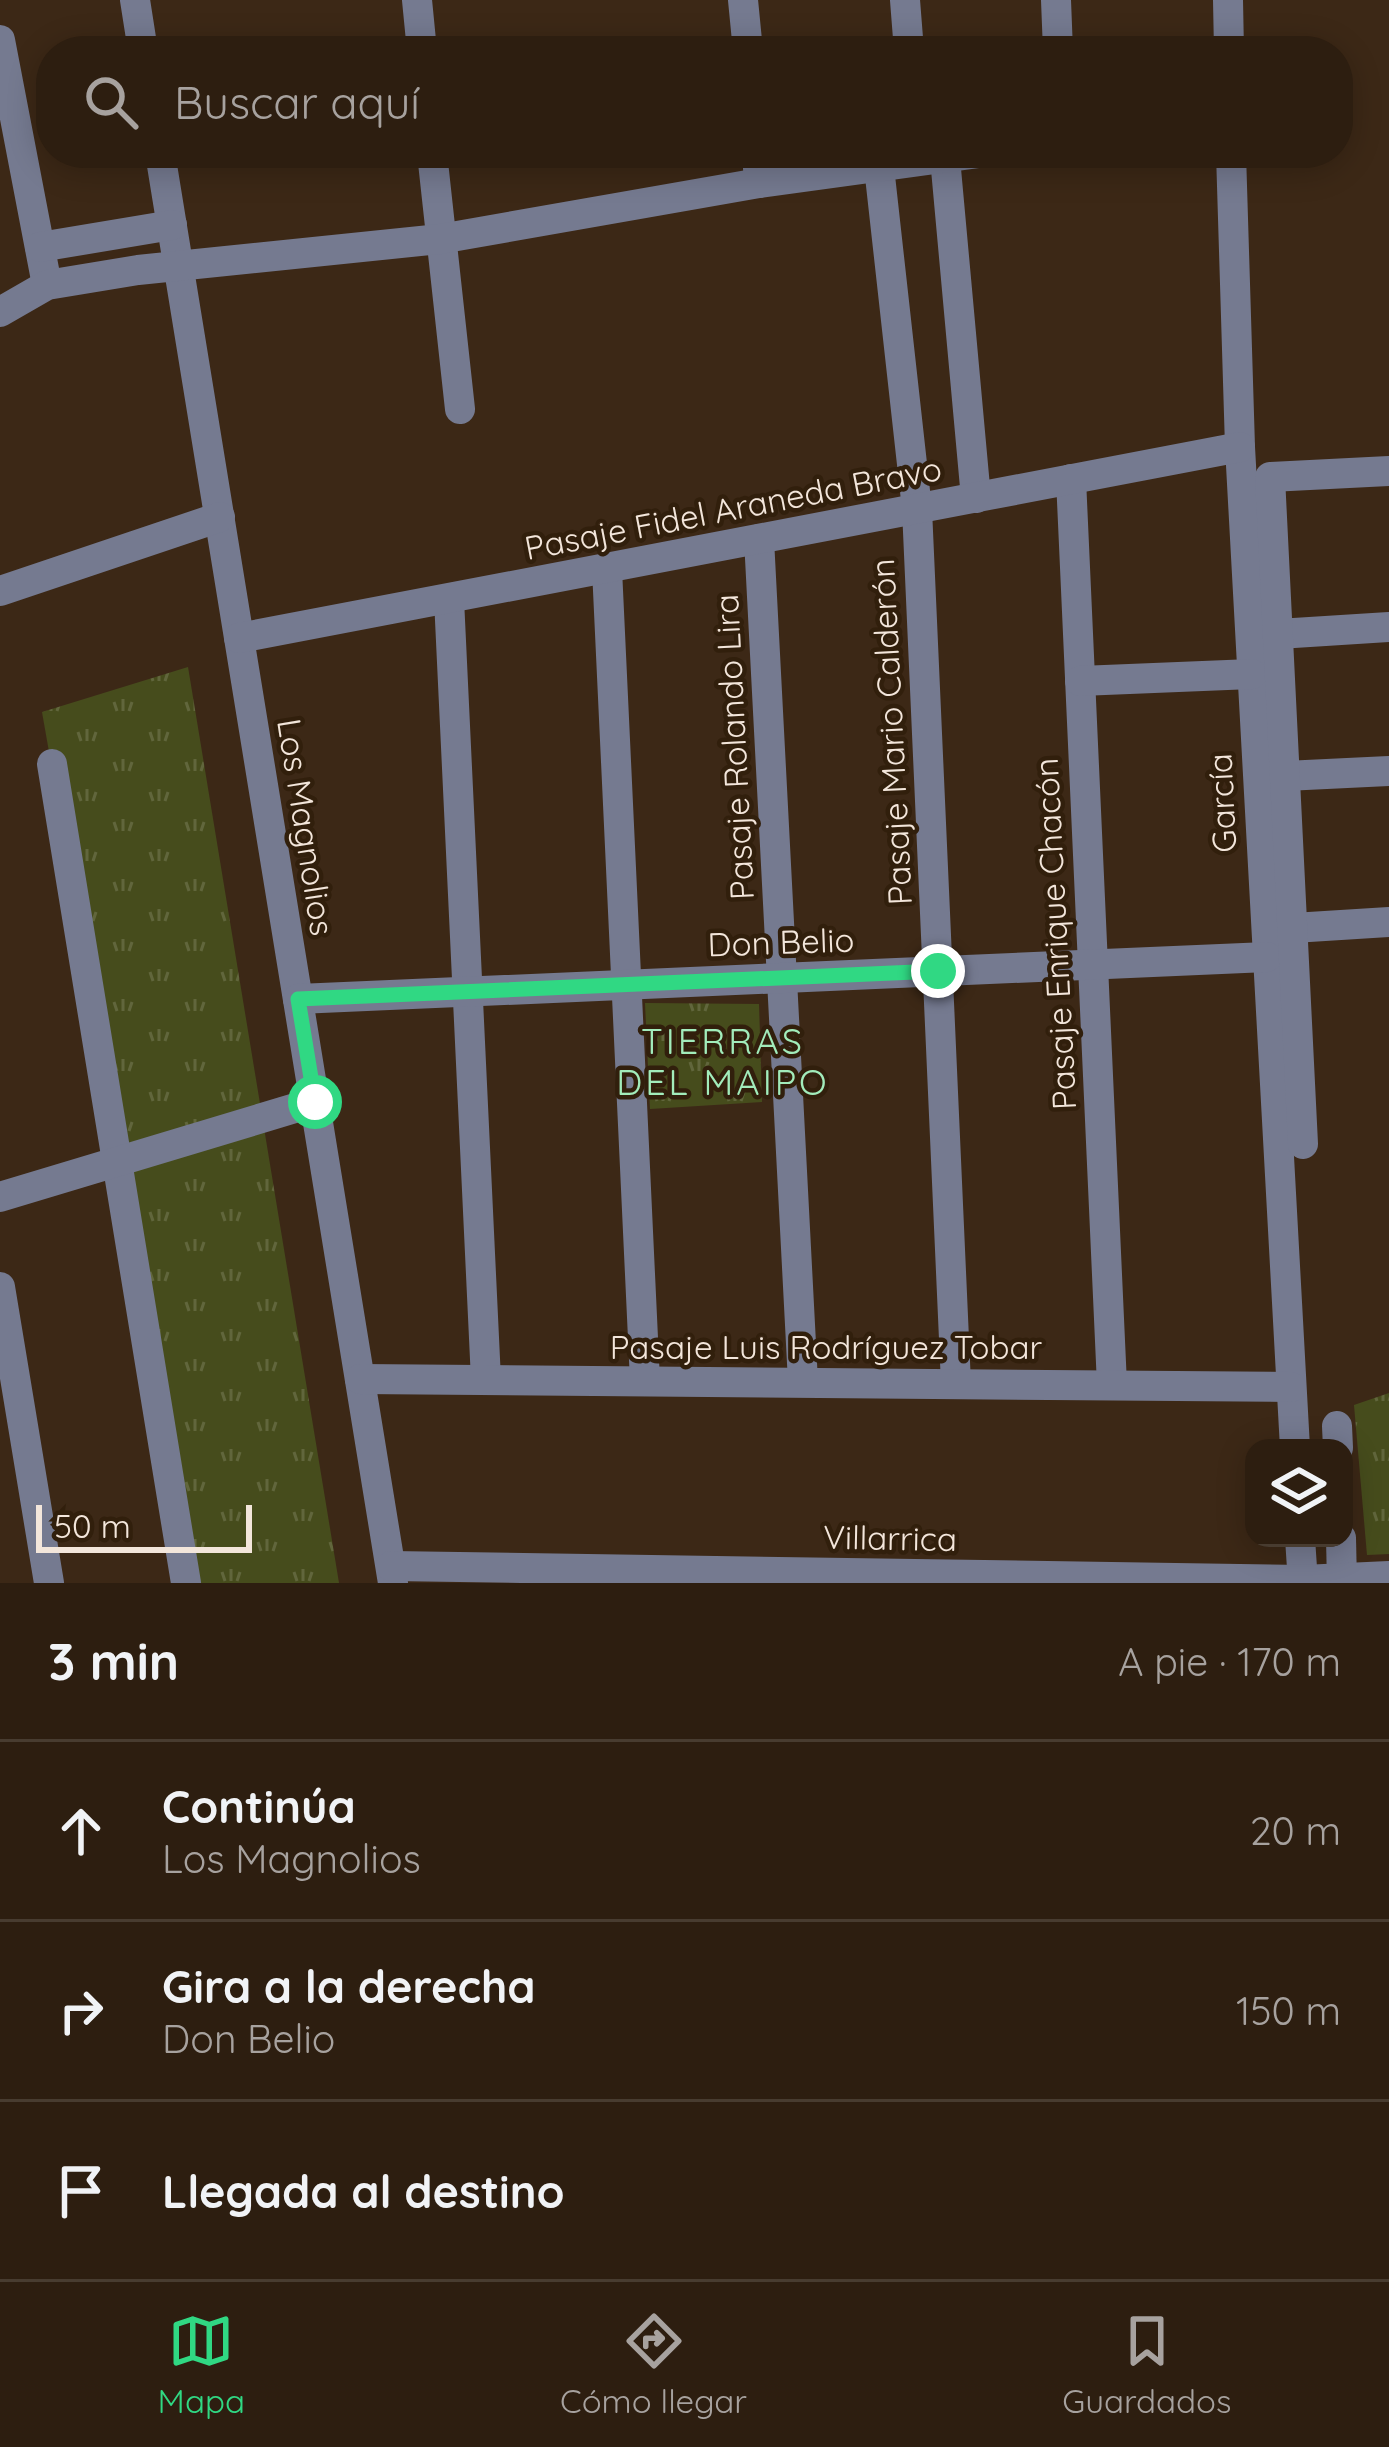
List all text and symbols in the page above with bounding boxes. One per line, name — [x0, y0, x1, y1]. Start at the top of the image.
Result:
search box — [36, 36, 1353, 168]
icon: search — [78, 69, 144, 135]
text: Buscar aquí — [174, 74, 420, 130]
street label: Pasaje Fidel Araneda Bravo — [521, 447, 945, 568]
street label: Pasaje Mario Calderón — [861, 558, 920, 906]
street label: Pasaje Rolando Lira — [705, 593, 762, 901]
street label: Los Magnolios — [269, 716, 344, 938]
street label: García — [1198, 752, 1245, 854]
street label: Pasaje Enrique Chacón — [1025, 757, 1084, 1111]
street label: Don Belio — [707, 918, 855, 965]
route end — [911, 944, 965, 998]
district label: TIERRAS DEL MAIPO — [616, 1018, 830, 1104]
route start — [288, 1075, 342, 1129]
street label: Pasaje Luis Rodríguez Tobar — [610, 1326, 1043, 1367]
map controls — [1245, 1439, 1353, 1547]
button: layers — [1245, 1439, 1353, 1547]
scale bar — [36, 1499, 252, 1552]
text: 50 m — [54, 1505, 131, 1546]
street label: Villarrica — [823, 1516, 957, 1559]
text: 3 min — [48, 1629, 179, 1693]
text: A pie · 170 m — [1118, 1637, 1341, 1686]
text: Continúa — [162, 1778, 356, 1834]
icon: ahead — [48, 1798, 114, 1864]
text: 20 m — [1250, 1806, 1341, 1855]
text: Los Magnolios — [162, 1834, 421, 1883]
text: Gira a la derecha — [162, 1958, 536, 2014]
icon: right — [48, 1978, 114, 2044]
text: 150 m — [1236, 1986, 1341, 2035]
text: Don Belio — [162, 2014, 335, 2063]
icon: arrive — [48, 2158, 114, 2224]
text: Llegada al destino — [162, 2163, 565, 2219]
tab: Mapa — [158, 2308, 245, 2421]
tab: Cómo llegar — [560, 2308, 747, 2421]
tab: Guardados — [1062, 2308, 1231, 2421]

